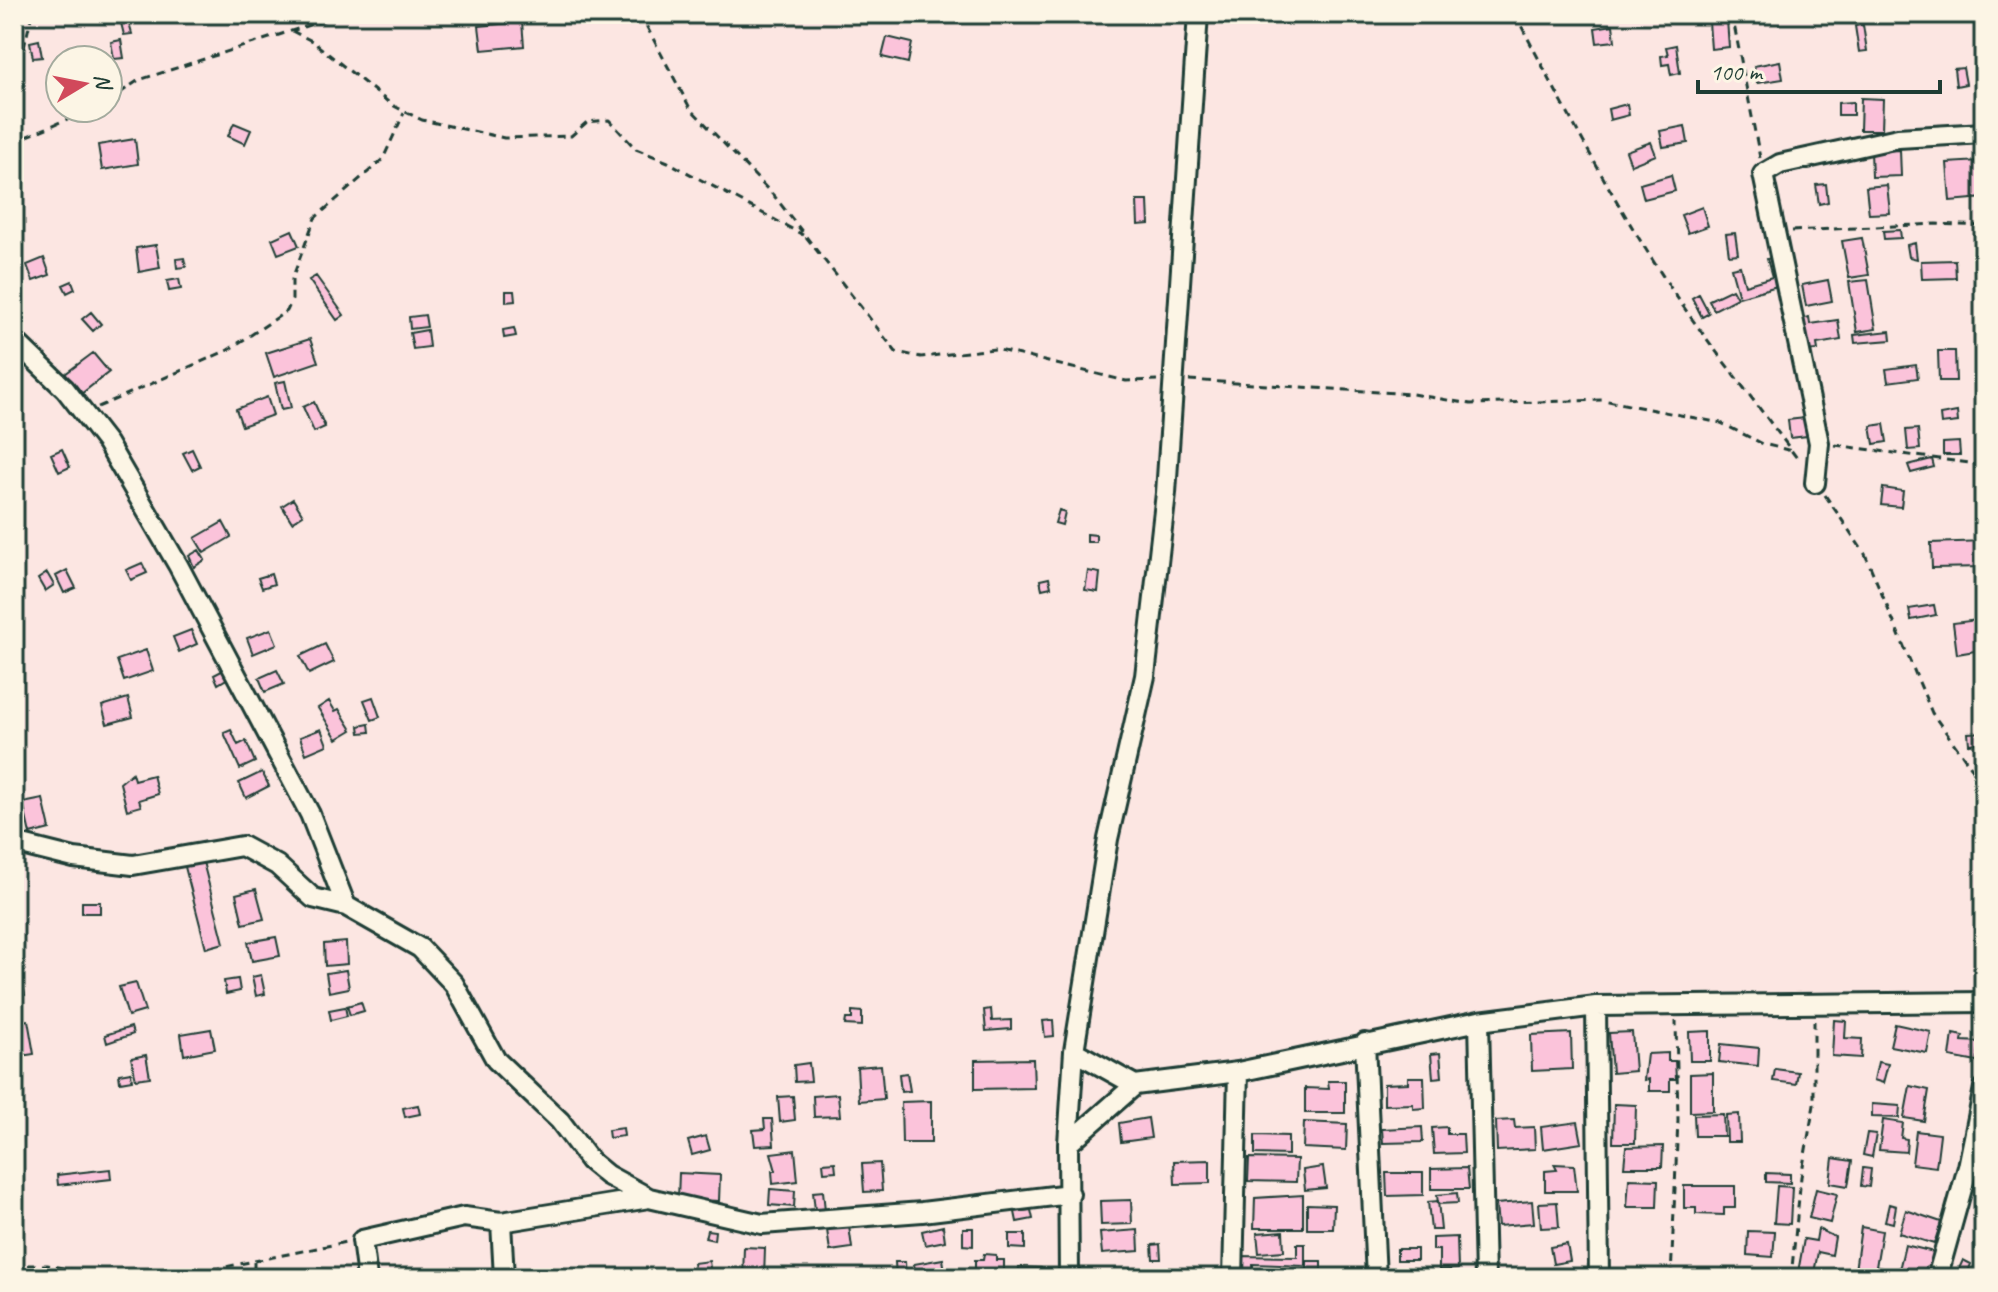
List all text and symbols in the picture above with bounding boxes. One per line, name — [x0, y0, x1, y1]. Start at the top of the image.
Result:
north arrow — [44, 44, 124, 124]
scale bar — [1698, 44, 1940, 94]
text: 100 m — [1710, 57, 1764, 87]
text: N — [88, 72, 118, 93]

